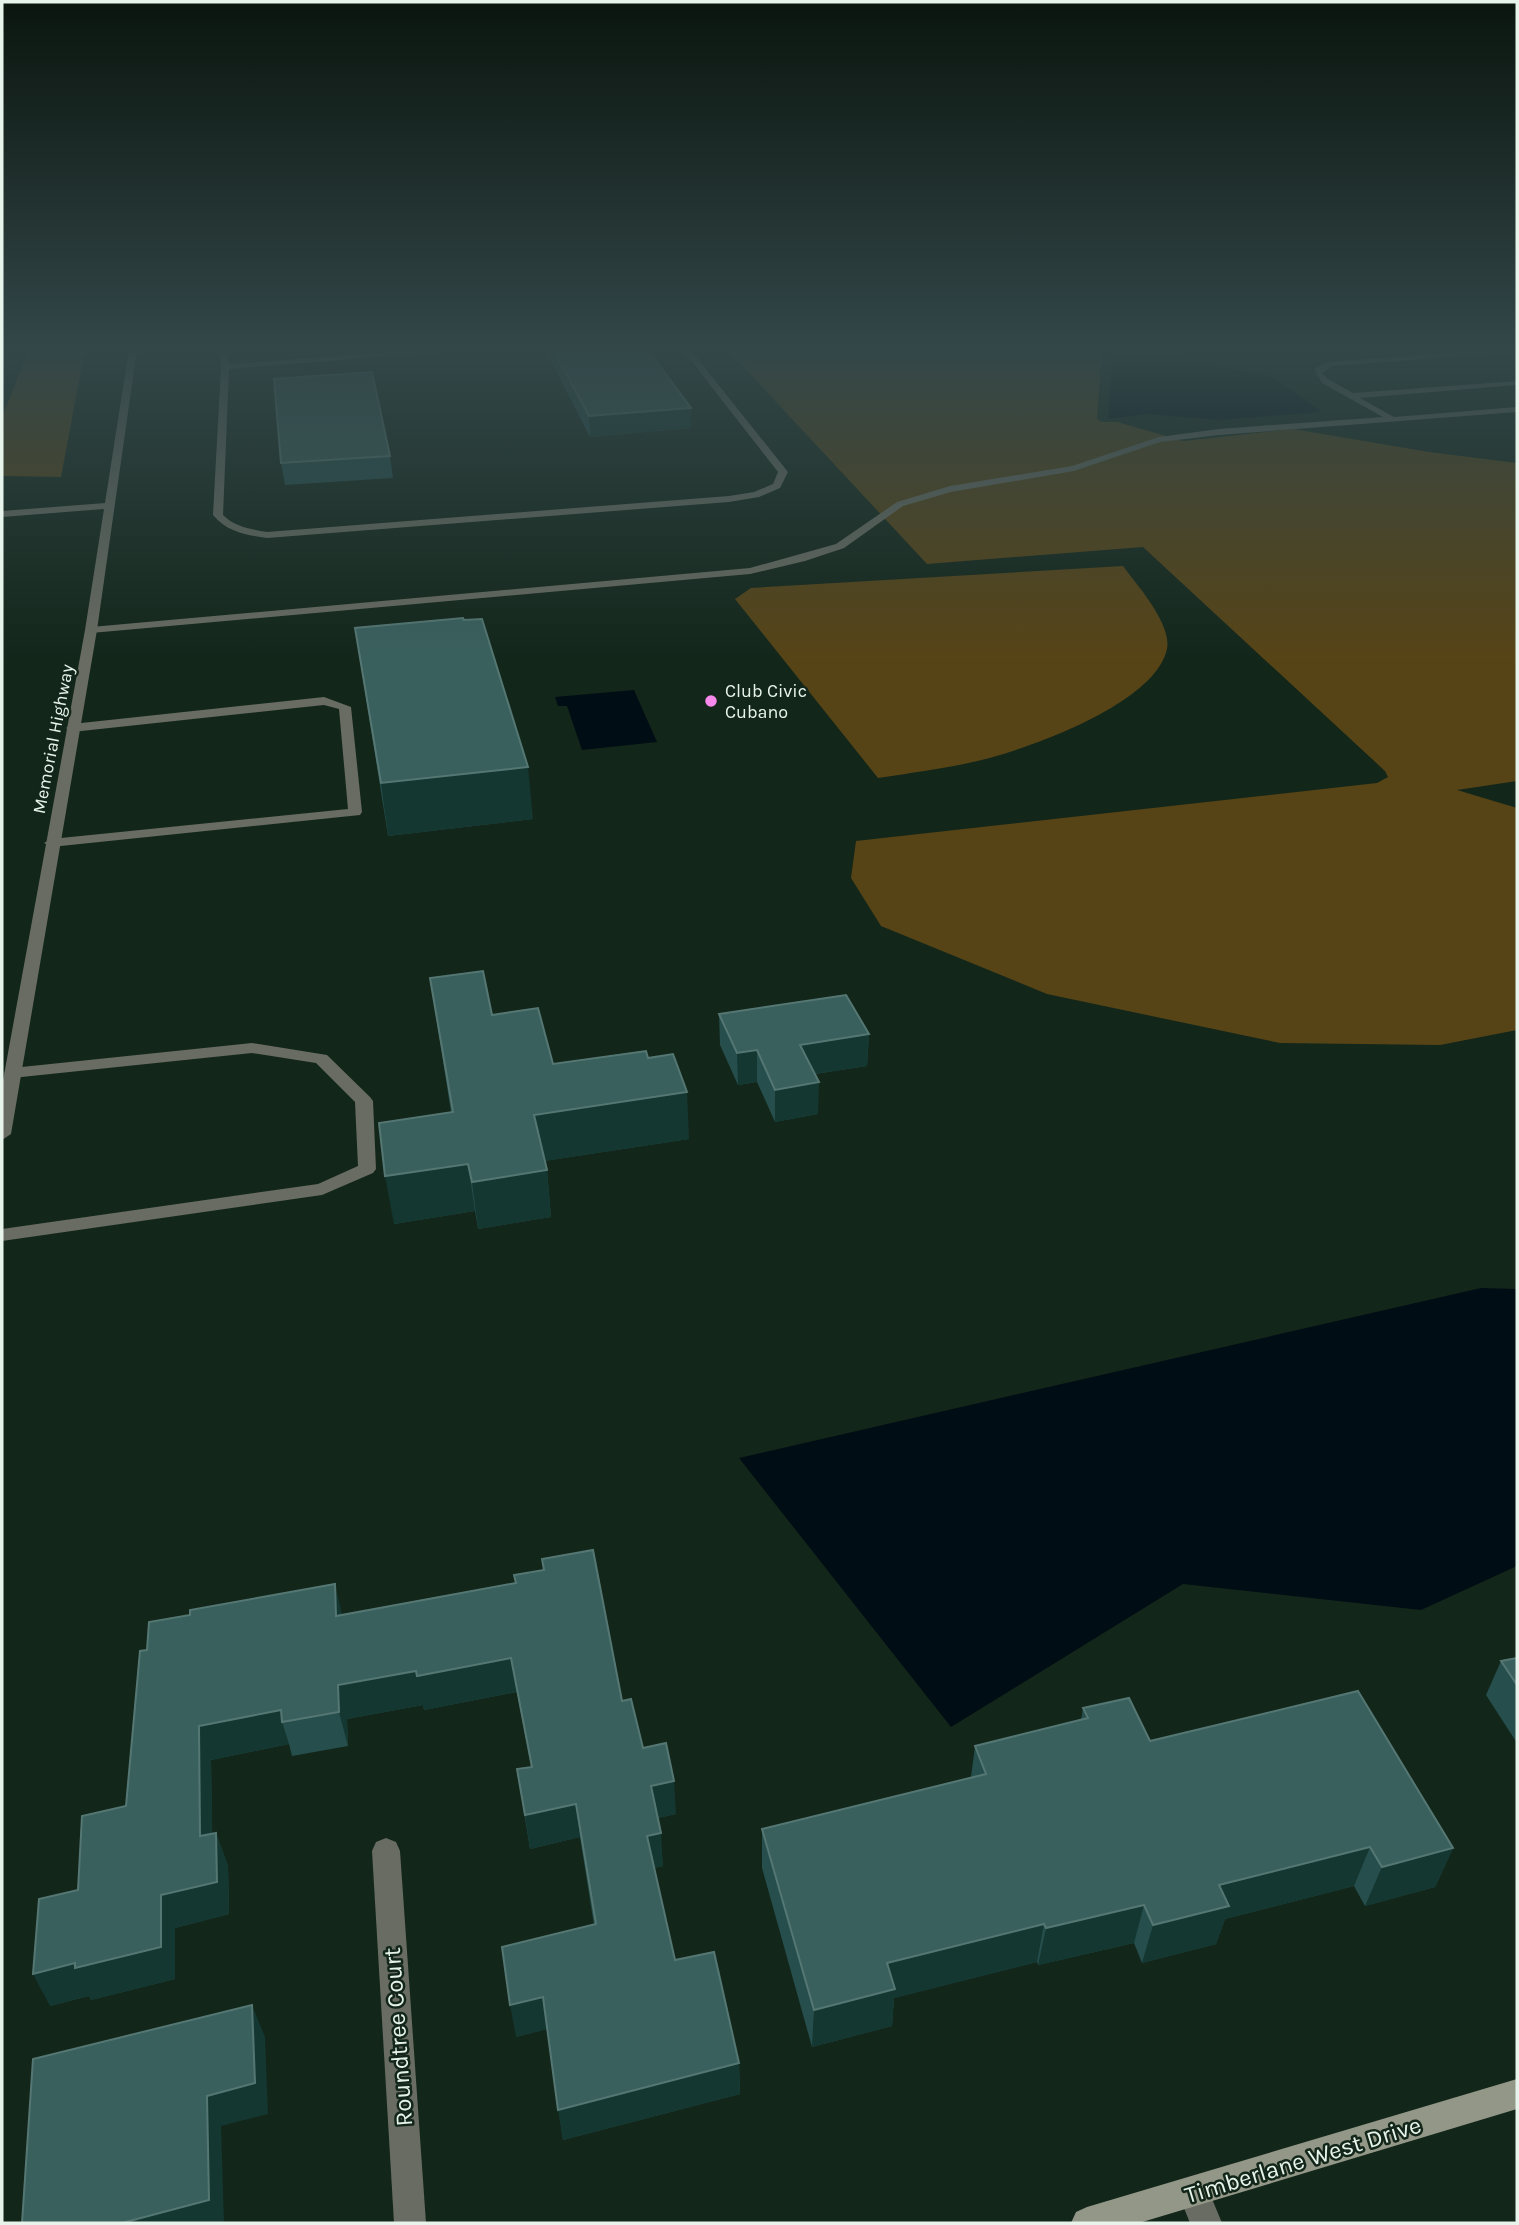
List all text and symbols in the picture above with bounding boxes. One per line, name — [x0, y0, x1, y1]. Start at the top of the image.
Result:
street label: Memorial Highway — [28, 662, 78, 816]
place label: Club Civic Cubano — [725, 680, 807, 723]
marker: Club Civic Cubano — [703, 693, 719, 709]
street label: Roundtree Court — [378, 1947, 418, 2127]
street label: Timberlane West Drive — [1181, 2111, 1425, 2209]

